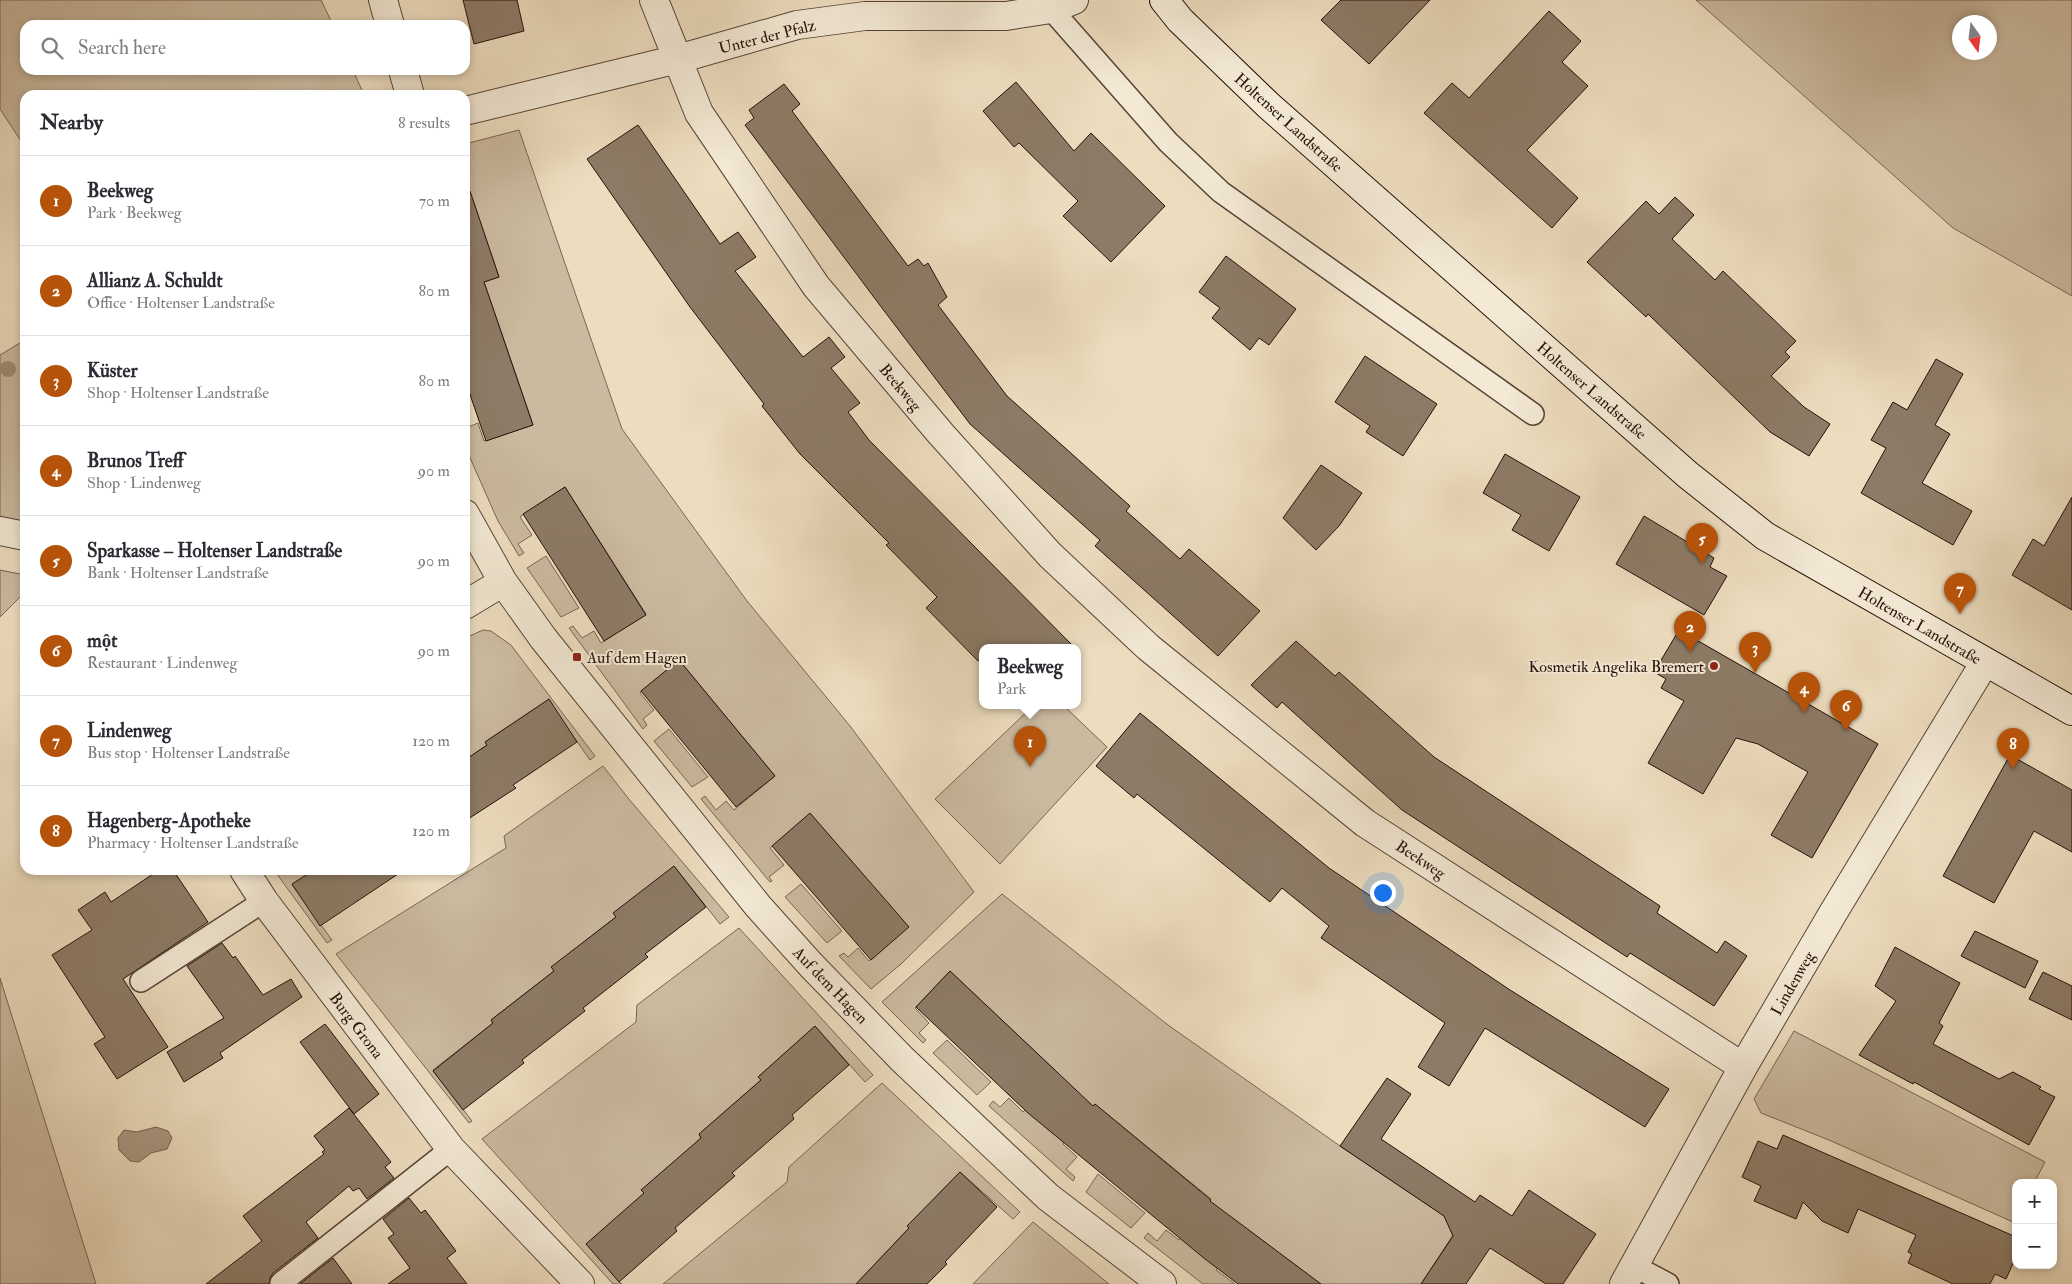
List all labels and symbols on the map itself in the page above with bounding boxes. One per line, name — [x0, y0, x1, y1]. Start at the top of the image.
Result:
street label: Unter der Pfalz — [717, 15, 818, 59]
north arrow — [1952, 15, 1997, 60]
street label: Holtenser Landstraße — [1230, 69, 1347, 177]
street label: Holtenser Landstraße — [1532, 338, 1651, 444]
street label: Beekweg — [875, 360, 927, 416]
pin: 5 — [1686, 523, 1718, 564]
pin: 7 — [1944, 573, 1976, 614]
street label: Holtenser Landstraße — [1854, 582, 1985, 669]
pin: 2 — [1674, 611, 1706, 652]
pin: 3 — [1739, 632, 1771, 673]
place label: Auf dem Hagen — [586, 648, 687, 668]
marker: Auf dem Hagen — [571, 651, 583, 663]
place label: Kosmetik Angelika Bremert — [1528, 657, 1704, 677]
marker: Kosmetik Angelika Bremert — [1708, 660, 1720, 672]
pin: 4 — [1788, 672, 1820, 713]
pin: 6 — [1830, 690, 1862, 731]
pin: 1 — [1014, 726, 1046, 767]
pin: 8 — [1997, 728, 2029, 769]
street label: Beekweg — [1392, 836, 1450, 884]
your location — [1370, 880, 1396, 906]
street label: Auf dem Hagen — [788, 942, 872, 1029]
street label: Lindenweg — [1766, 947, 1820, 1019]
street label: Burg Grona — [325, 989, 388, 1063]

